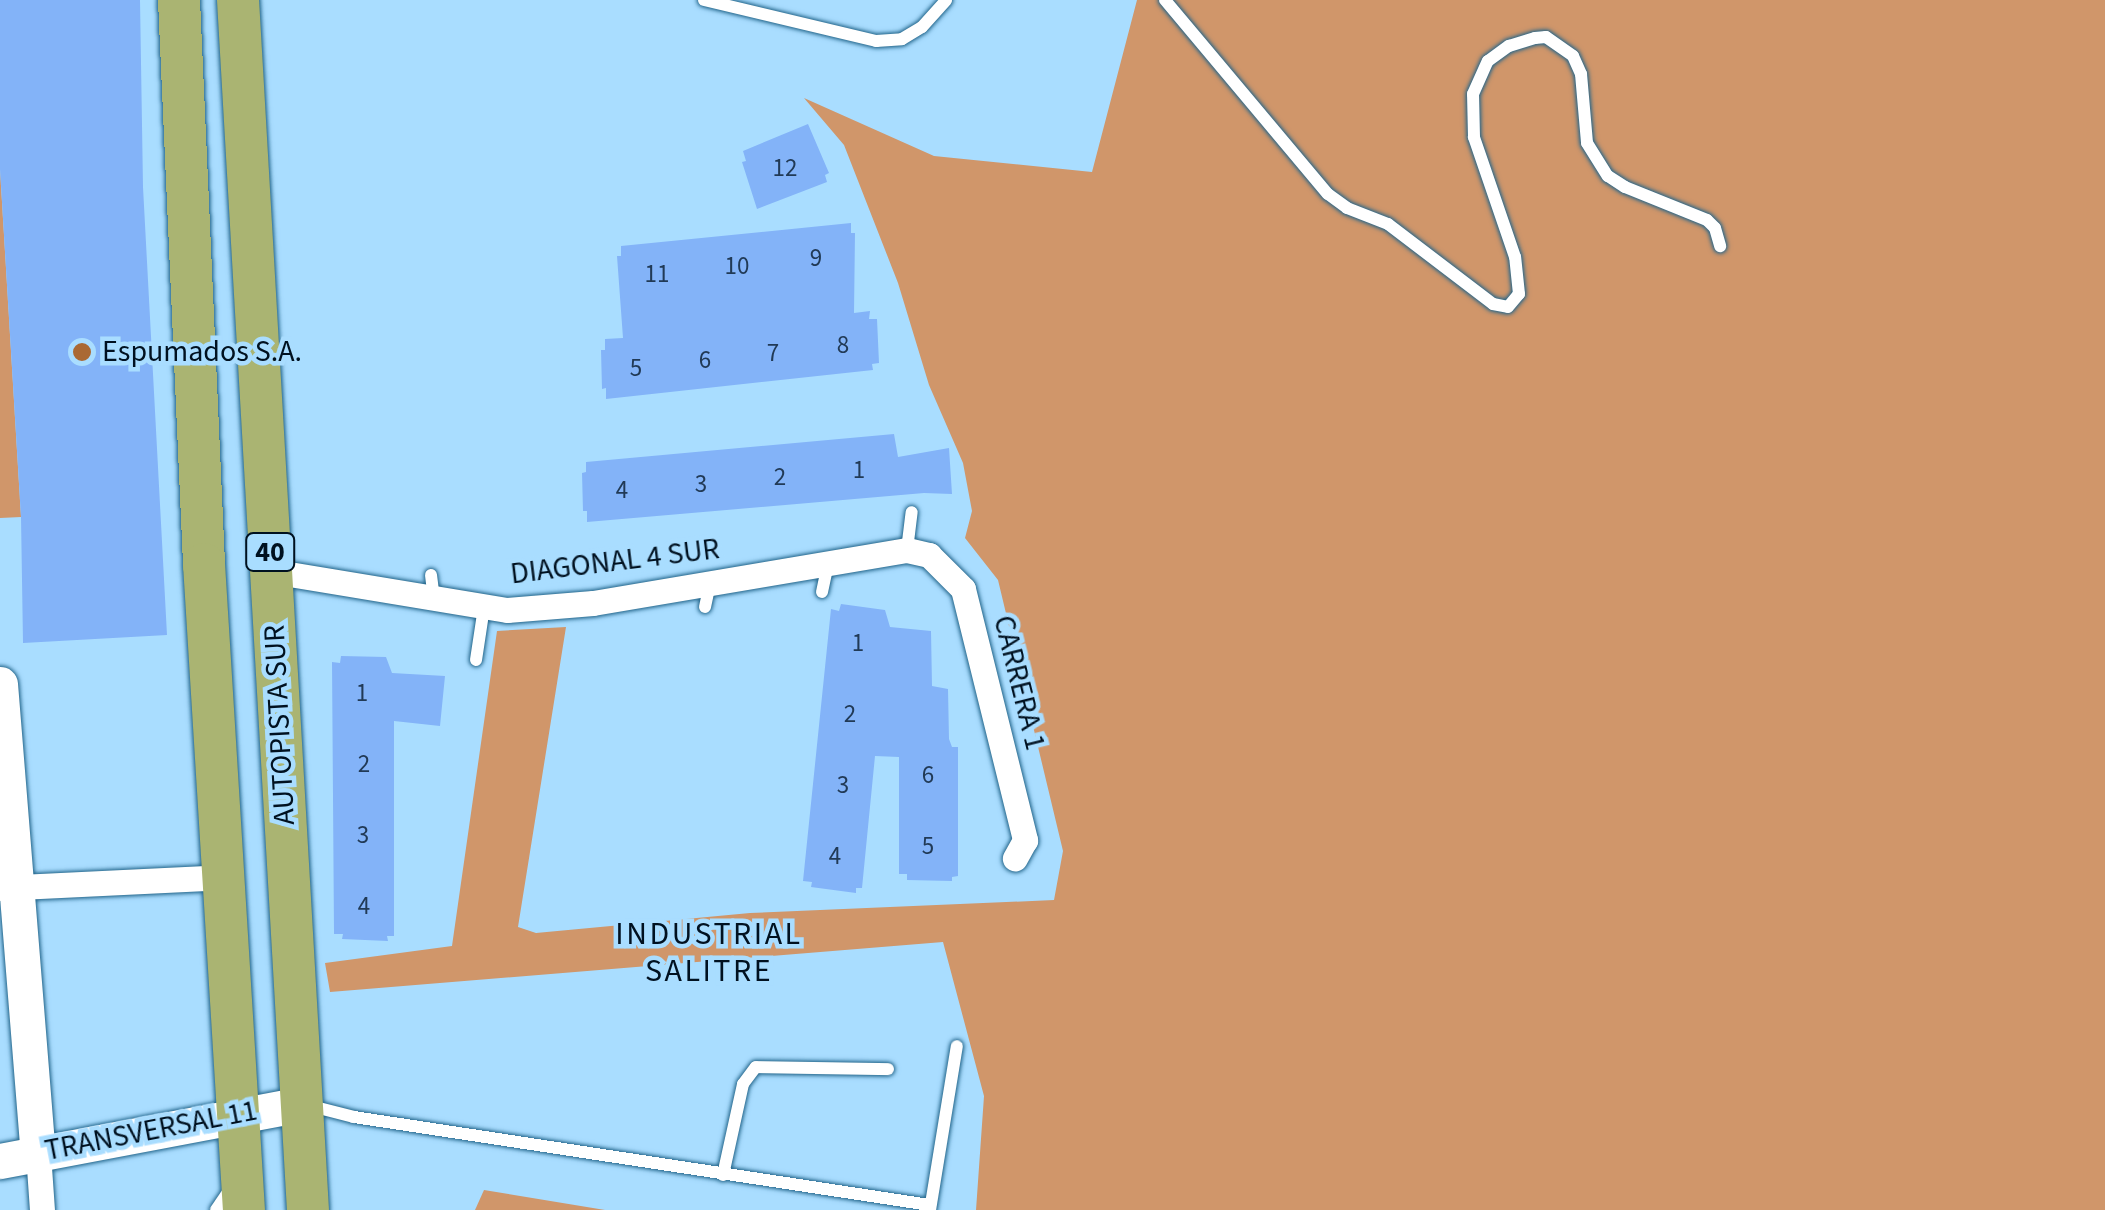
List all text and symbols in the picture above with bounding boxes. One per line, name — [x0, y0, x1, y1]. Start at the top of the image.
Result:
house number: 12 — [773, 153, 797, 183]
house number: 9 — [810, 243, 822, 273]
house number: 10 — [725, 251, 749, 281]
house number: 11 — [645, 259, 669, 289]
house number: 8 — [837, 330, 849, 360]
place label: Espumados S.A. — [102, 334, 302, 370]
house number: 7 — [767, 338, 779, 368]
marker: Espumados S.A. — [71, 341, 93, 363]
house number: 6 — [699, 345, 711, 375]
house number: 5 — [630, 353, 642, 383]
house number: 1 — [853, 455, 865, 485]
house number: 2 — [774, 462, 786, 492]
house number: 3 — [695, 469, 707, 499]
house number: 4 — [616, 475, 628, 505]
road number: 40 — [245, 529, 295, 575]
street label: DIAGONAL 4 SUR — [508, 531, 722, 593]
street label: CARRERA 1 — [985, 612, 1053, 754]
street label: AUTOPISTA SUR — [257, 624, 303, 826]
house number: 1 — [852, 628, 864, 658]
house number: 1 — [356, 678, 368, 708]
house number: 2 — [844, 699, 856, 729]
house number: 2 — [358, 749, 370, 779]
house number: 6 — [922, 760, 934, 790]
house number: 3 — [837, 770, 849, 800]
house number: 3 — [357, 820, 369, 850]
house number: 5 — [922, 831, 934, 861]
house number: 4 — [829, 841, 841, 871]
house number: 4 — [358, 891, 370, 921]
district label: INDUSTRIAL SALITRE — [615, 916, 803, 991]
street label: TRANSVERSAL 11 — [42, 1093, 260, 1169]

